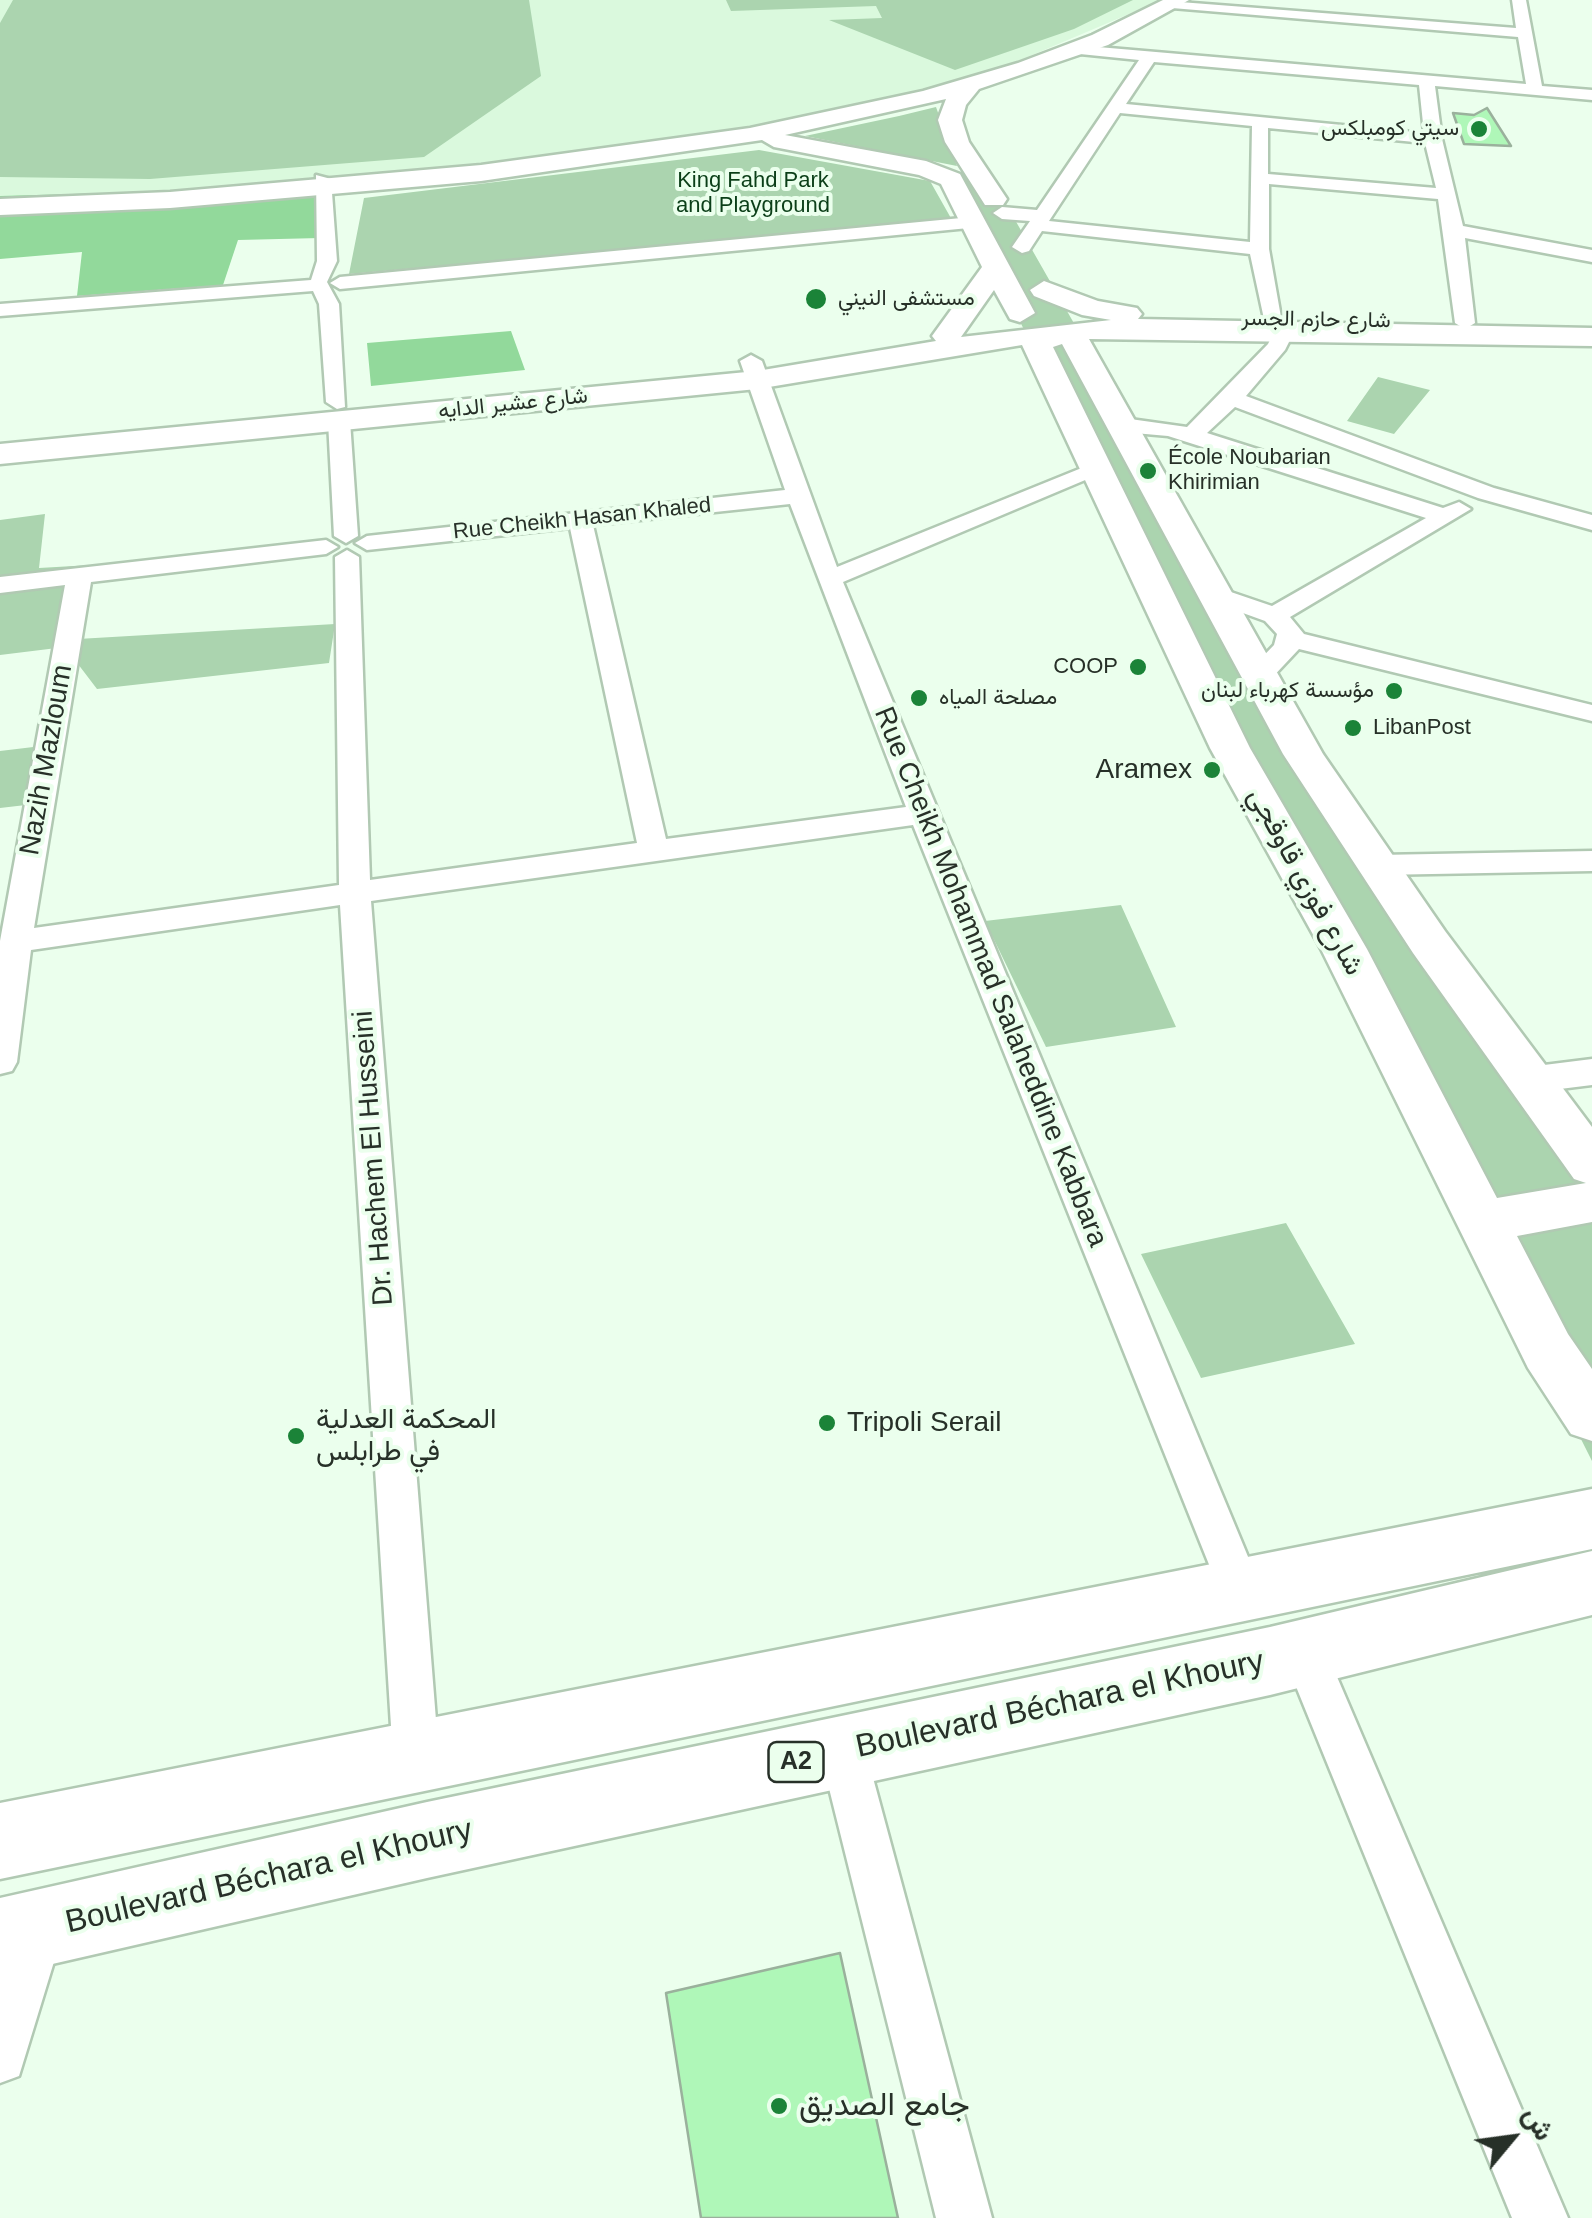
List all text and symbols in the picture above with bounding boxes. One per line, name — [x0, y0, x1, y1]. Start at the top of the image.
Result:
place label: سيتي كومبلكس — [1321, 116, 1459, 142]
marker: سيتي كومبلكس — [1468, 118, 1490, 140]
park label: King Fahd Park and Playground — [676, 168, 830, 220]
marker: مستشفى النيني — [803, 286, 829, 312]
place label: مستشفى النيني — [838, 286, 975, 312]
street label: شارع حازم الجسر — [1241, 305, 1391, 335]
street label: شارع عشير الدايه — [437, 383, 589, 425]
place label: École Noubarian Khirimian — [1168, 445, 1331, 496]
marker: École Noubarian Khirimian — [1137, 460, 1159, 482]
street label: Rue Cheikh Hasan Khaled — [452, 492, 712, 546]
place label: COOP — [1053, 654, 1118, 680]
marker: COOP — [1127, 656, 1149, 678]
street label: Nazih Mazloum — [14, 662, 80, 858]
place label: مؤسسة كهرباء لبنان — [1201, 678, 1374, 704]
marker: مؤسسة كهرباء لبنان — [1383, 680, 1405, 702]
place label: مصلحة المياه — [939, 685, 1057, 711]
marker: مصلحة المياه — [908, 687, 930, 709]
street label: Rue Cheikh Mohammad Salaheddine Kabbara — [866, 702, 1114, 1252]
place label: LibanPost — [1373, 715, 1471, 741]
marker: LibanPost — [1342, 717, 1364, 739]
place label: Aramex — [1096, 753, 1192, 787]
marker: Aramex — [1201, 759, 1223, 781]
street label: شارع فوزي قاوقجي — [1240, 782, 1370, 982]
street label: Dr. Hachem El Husseini — [347, 1009, 401, 1307]
place label: المحكمة العدلية في طرابلس — [316, 1403, 497, 1469]
place label: Tripoli Serail — [847, 1406, 1002, 1440]
marker: Tripoli Serail — [816, 1412, 838, 1434]
marker: المحكمة العدلية في طرابلس — [285, 1425, 307, 1447]
street label: Boulevard Béchara el Khoury — [852, 1643, 1268, 1767]
road number: A2 — [768, 1742, 824, 1782]
street label: Boulevard Béchara el Khoury — [62, 1811, 476, 1943]
place label: جامع الصديق — [799, 2087, 970, 2125]
north arrow — [1462, 2088, 1562, 2188]
marker: جامع الصديق — [768, 2095, 790, 2117]
text: ش — [1517, 2101, 1560, 2145]

